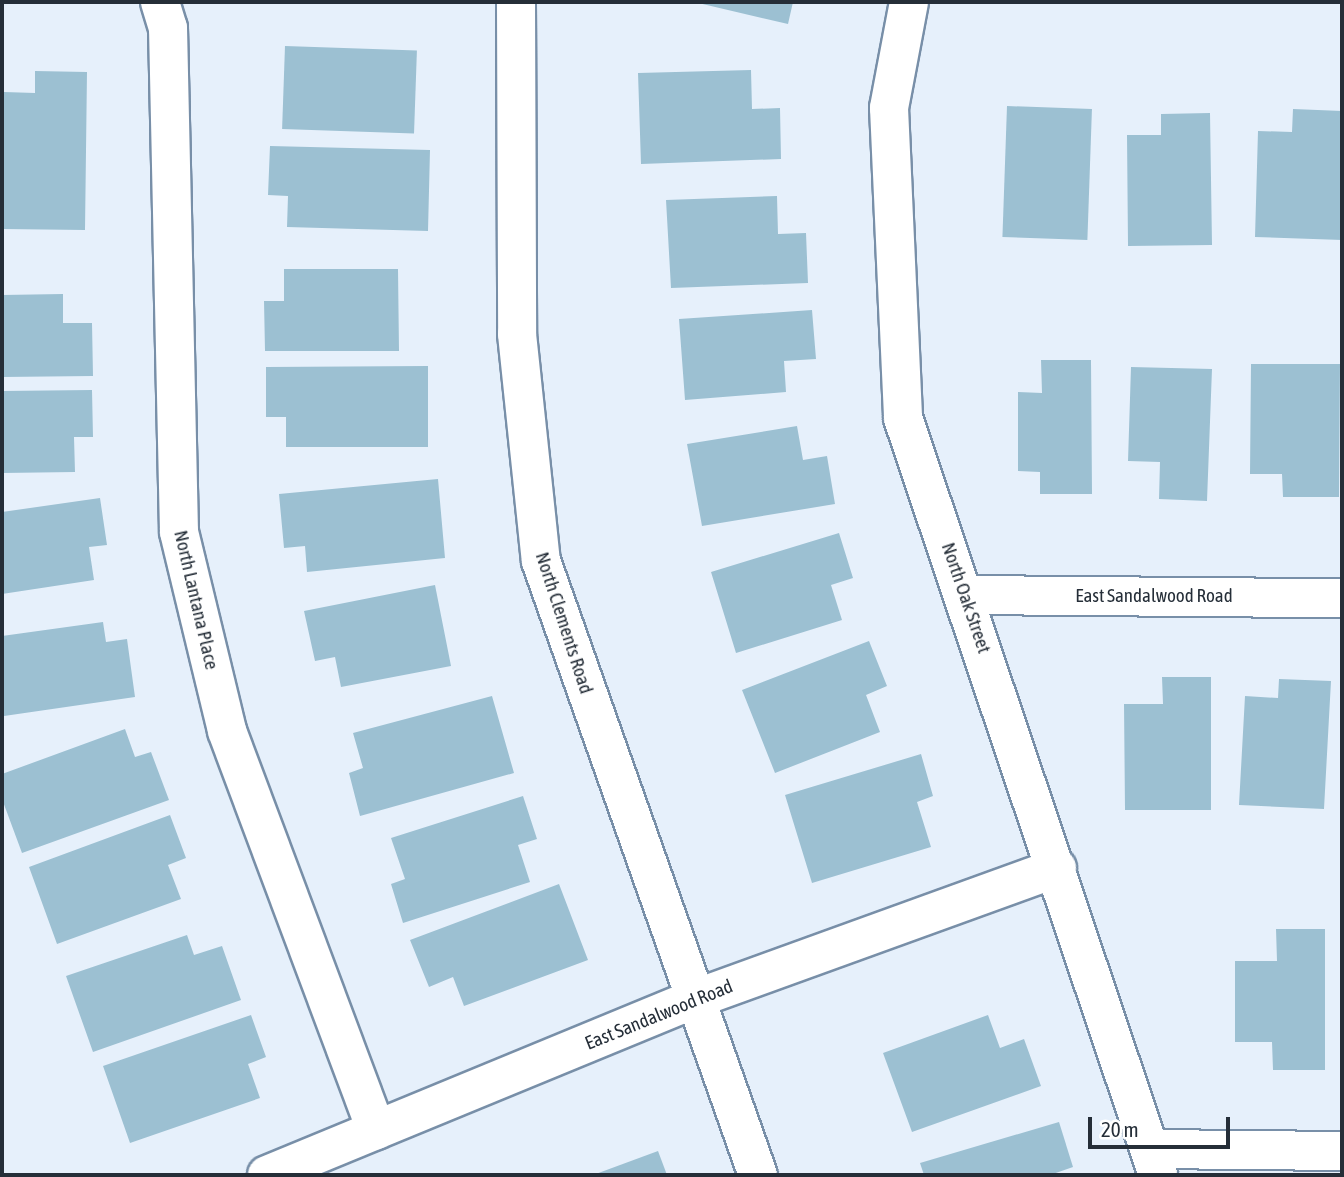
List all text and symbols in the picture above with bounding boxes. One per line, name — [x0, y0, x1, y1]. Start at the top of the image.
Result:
street label: North Lantana Place — [169, 528, 223, 672]
street label: North Oak Street — [936, 540, 996, 656]
street label: North Clements Road — [530, 549, 598, 697]
street label: East Sandalwood Road — [1075, 585, 1233, 607]
street label: East Sandalwood Road — [582, 975, 736, 1055]
scale bar — [1092, 1104, 1234, 1148]
text: 20 m — [1101, 1117, 1139, 1141]

